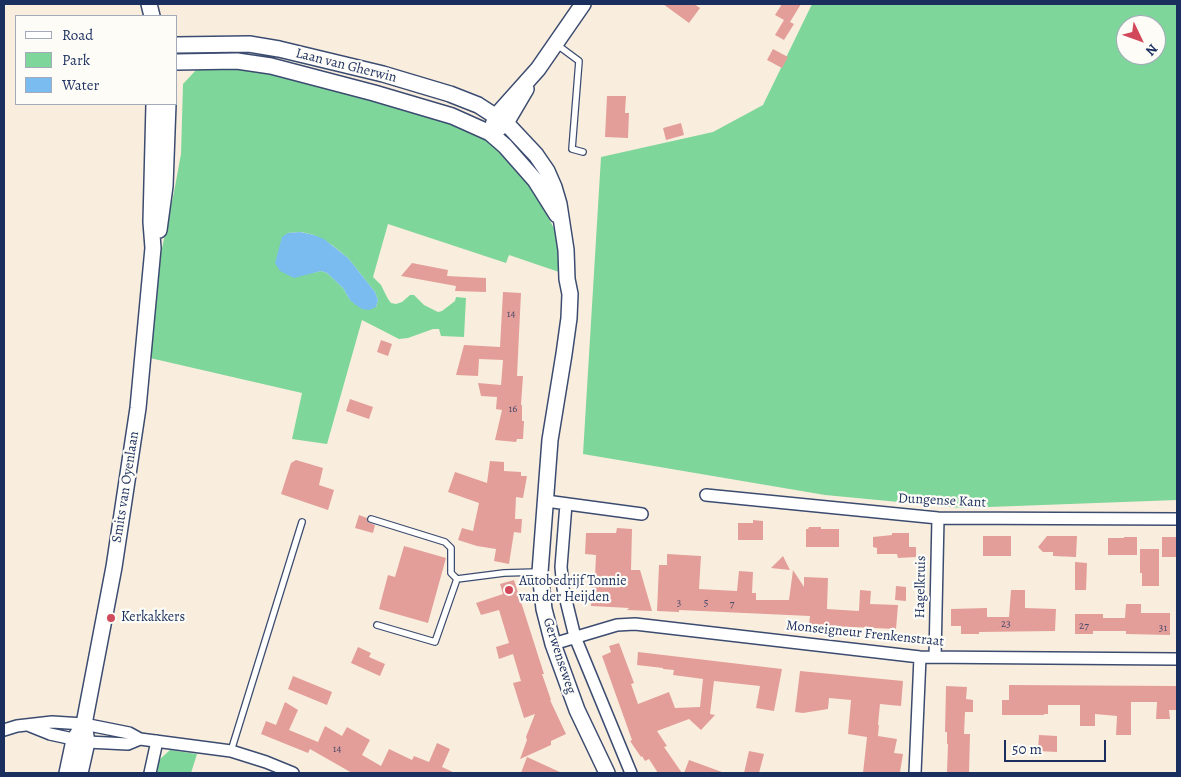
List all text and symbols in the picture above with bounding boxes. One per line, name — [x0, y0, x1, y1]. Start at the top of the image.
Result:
legend — [15, 15, 178, 105]
north arrow — [1116, 15, 1166, 65]
text: Road — [62, 25, 93, 45]
text: N — [1141, 40, 1162, 60]
street label: Laan van Gherwin — [294, 45, 398, 87]
text: Park — [62, 50, 90, 70]
text: Water — [62, 75, 99, 95]
house number: 14 — [507, 307, 515, 321]
house number: 16 — [509, 402, 517, 416]
street label: Smits van Oyenlaan — [109, 430, 143, 544]
street label: Dungense Kant — [898, 490, 986, 512]
street label: Hagelkruis — [912, 555, 930, 619]
place label: Autobedrijf Tonnie van der Heijden — [519, 574, 627, 606]
marker: Autobedrijf Tonnie van der Heijden — [503, 584, 515, 596]
house number: 3 — [677, 596, 681, 610]
house number: 5 — [704, 596, 708, 610]
house number: 7 — [730, 597, 734, 611]
place label: Kerkakkers — [121, 610, 185, 626]
marker: Kerkakkers — [105, 612, 117, 624]
street label: Gerwenseweg — [539, 616, 579, 696]
street label: Monseigneur Frenkenstraat — [785, 617, 945, 651]
house number: 23 — [1001, 617, 1011, 631]
house number: 27 — [1079, 619, 1089, 633]
house number: 31 — [1159, 621, 1167, 635]
scale bar — [1006, 730, 1108, 762]
text: 50 m — [1012, 739, 1042, 759]
house number: 14 — [333, 742, 341, 756]

